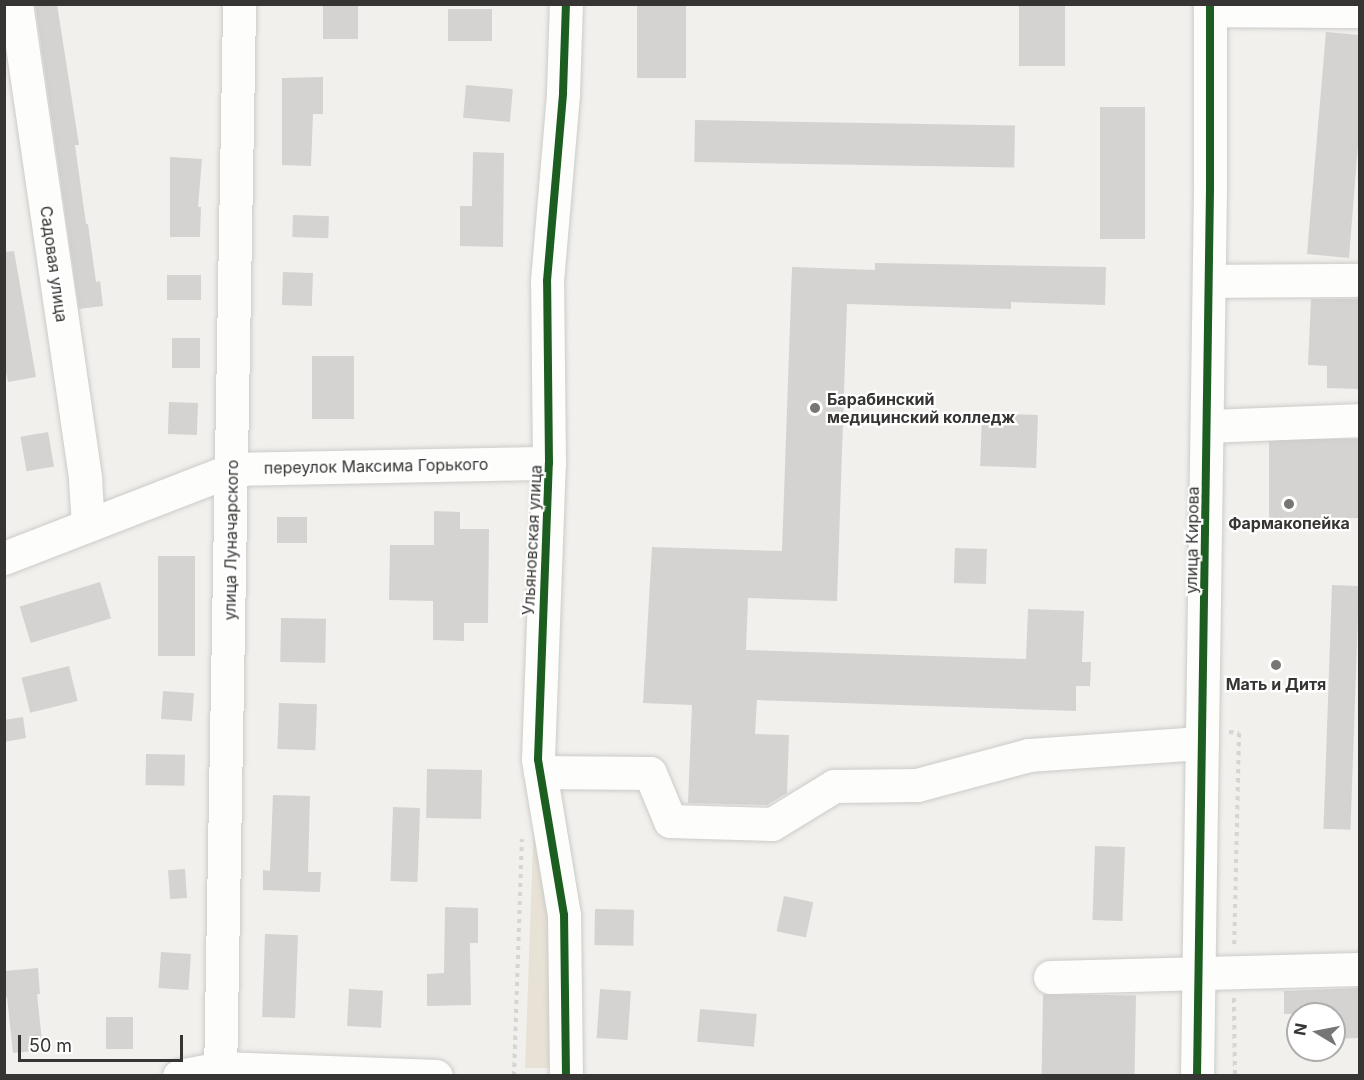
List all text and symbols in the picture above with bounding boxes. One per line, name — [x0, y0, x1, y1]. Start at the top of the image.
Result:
street label: Садовая улица — [36, 205, 72, 323]
place label: Барабинский медицинский колледж — [827, 389, 1015, 427]
marker: Барабинский медицинский колледж — [808, 401, 822, 415]
street label: переулок Максима Горького — [264, 454, 488, 478]
street label: улица Луначарского — [220, 459, 242, 621]
street label: Ульяновская улица — [518, 464, 546, 616]
street label: улица Кирова — [1181, 486, 1203, 594]
marker: Фармакопейка — [1282, 497, 1296, 511]
place label: Фармакопейка — [1228, 513, 1350, 533]
marker: Мать и Дитя — [1269, 658, 1283, 672]
place label: Мать и Дитя — [1226, 674, 1326, 694]
north arrow — [1286, 1002, 1346, 1062]
text: N — [1289, 1021, 1311, 1037]
scale bar — [21, 1023, 186, 1061]
text: 50 m — [29, 1035, 72, 1056]

